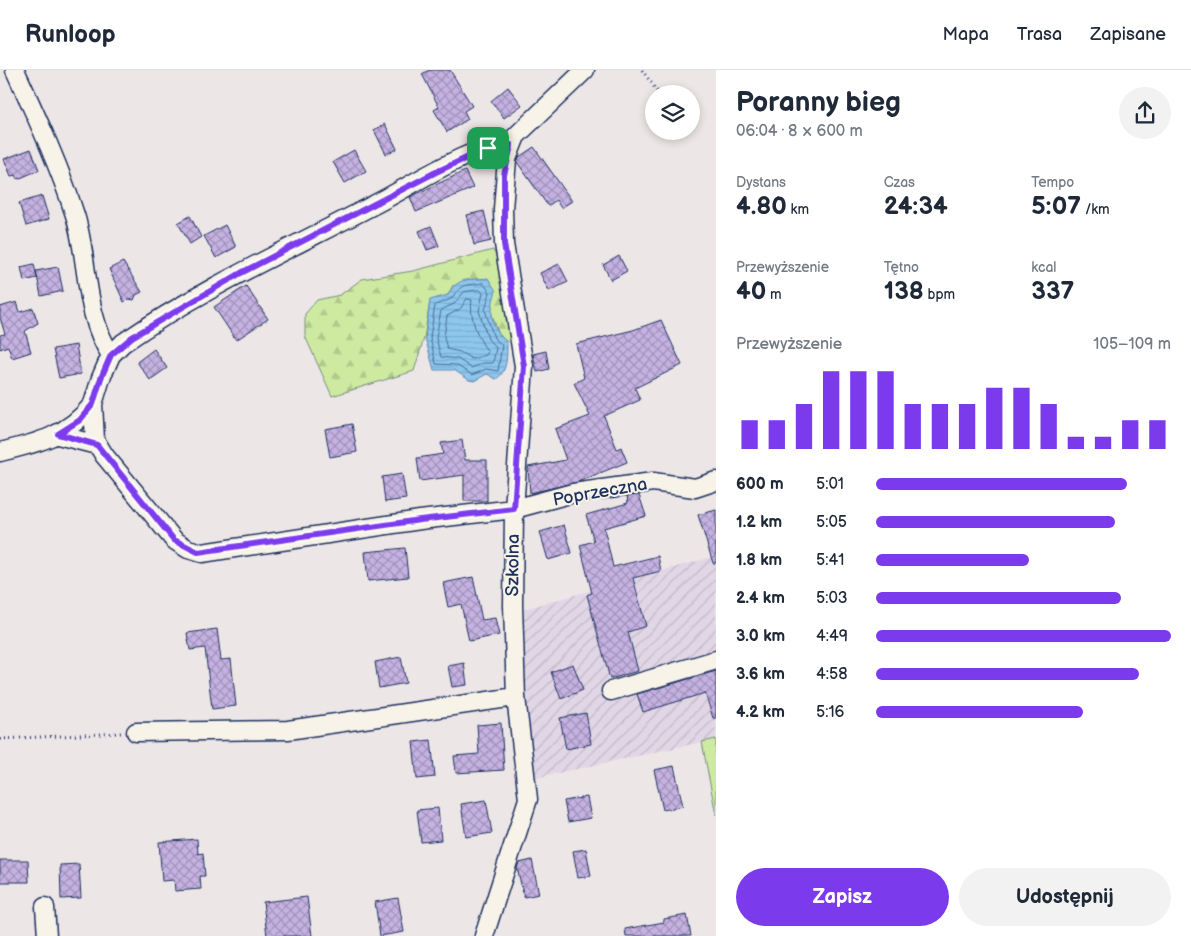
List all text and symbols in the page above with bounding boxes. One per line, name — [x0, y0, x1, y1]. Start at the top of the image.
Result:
text: Runloop — [25, 20, 115, 49]
text: Mapa — [942, 24, 989, 45]
text: Trasa — [1017, 24, 1062, 45]
text: Zapisane — [1090, 24, 1166, 45]
map controls — [645, 85, 700, 140]
button: layers — [645, 85, 700, 140]
text: Poranny bieg — [736, 86, 901, 119]
button: share — [1119, 87, 1171, 139]
text: 06:04 · 8 × 600 m — [736, 122, 863, 141]
pin — [467, 127, 509, 169]
icon: arrive — [474, 134, 502, 162]
text: Dystans — [736, 174, 786, 191]
text: Czas — [884, 174, 915, 191]
text: Tempo — [1031, 174, 1074, 191]
text: 4.80 — [736, 191, 787, 222]
text: 24:34 — [884, 191, 948, 222]
text: 5:07 — [1031, 191, 1081, 222]
text: km — [787, 201, 809, 218]
text: /km — [1081, 201, 1110, 218]
text: Przewyższenie — [736, 259, 829, 276]
text: Tętno — [884, 259, 919, 276]
text: kcal — [1031, 259, 1056, 276]
text: 40 — [736, 276, 766, 307]
text: 138 — [884, 276, 924, 307]
text: 337 — [1031, 276, 1074, 307]
text: m — [766, 286, 782, 303]
text: bpm — [924, 286, 955, 303]
text: Przewyższenie — [736, 335, 842, 354]
text: 105–109 m — [1093, 335, 1171, 354]
street label: Poprzeczna — [551, 473, 649, 511]
text: 600 m — [736, 475, 784, 494]
text: 5:01 — [816, 475, 844, 494]
text: 1.2 km — [736, 513, 782, 532]
text: 5:05 — [816, 513, 847, 532]
street label: Szkolna — [502, 534, 524, 596]
text: 1.8 km — [736, 551, 782, 570]
text: 5:41 — [816, 551, 844, 570]
text: 2.4 km — [736, 589, 785, 608]
text: 5:03 — [816, 589, 848, 608]
text: 3.0 km — [736, 627, 785, 646]
text: 4:49 — [816, 627, 848, 646]
text: 3.6 km — [736, 665, 785, 684]
text: 4:58 — [816, 665, 848, 684]
text: 4.2 km — [736, 703, 785, 722]
text: 5:16 — [816, 703, 844, 722]
button: Zapisz — [736, 868, 949, 926]
button: Udostępnij — [959, 868, 1171, 926]

